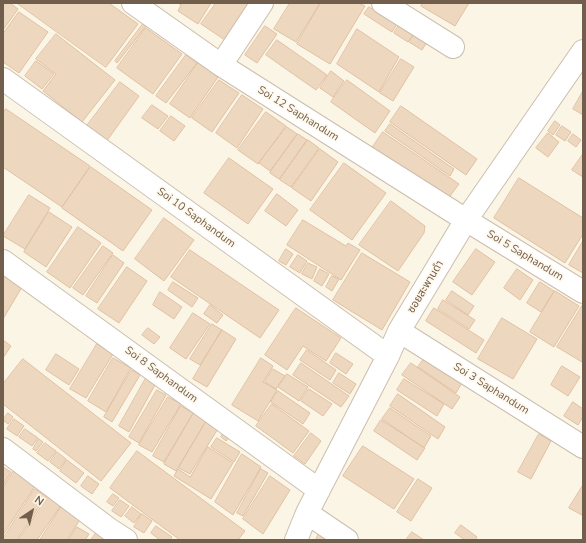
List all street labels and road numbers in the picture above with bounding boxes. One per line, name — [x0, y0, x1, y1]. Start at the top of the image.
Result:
street label: Soi 12 Saphandum — [255, 84, 341, 144]
street label: Soi 10 Saphandum — [154, 185, 238, 251]
street label: Soi 5 Saphandum — [484, 228, 566, 284]
street label: ซอยสะพานดำ — [405, 258, 447, 316]
street label: Soi 8 Saphandum — [122, 344, 200, 406]
street label: Soi 3 Saphandum — [451, 360, 531, 418]

